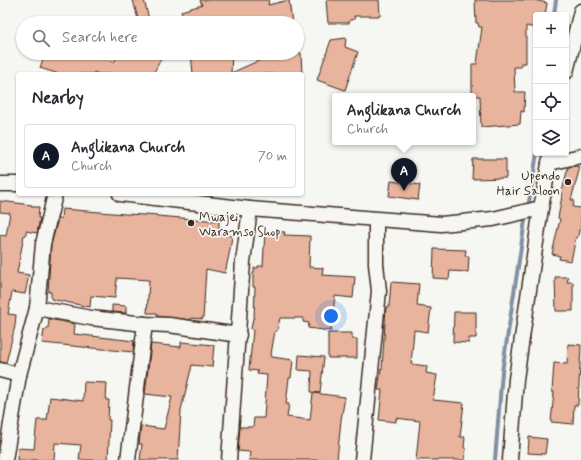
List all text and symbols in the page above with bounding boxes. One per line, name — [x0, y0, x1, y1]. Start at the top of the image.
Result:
map controls — [533, 12, 569, 156]
button: + — [533, 12, 569, 48]
search box — [16, 16, 304, 60]
icon: search — [30, 27, 52, 49]
text: Search here — [62, 28, 138, 48]
button: − — [533, 48, 569, 84]
button: locate — [533, 84, 569, 120]
text: Nearby — [32, 87, 84, 109]
popup — [332, 93, 476, 145]
text: Anglikana Church — [347, 101, 461, 121]
button: layers — [533, 120, 569, 156]
text: Church — [347, 121, 388, 138]
text: Anglikana Church — [71, 138, 185, 158]
text: A — [42, 148, 50, 165]
text: 70 m — [258, 148, 287, 165]
text: Church — [71, 158, 112, 175]
pin: A — [391, 158, 417, 191]
place label: Upendo Hair Saloon — [496, 168, 560, 200]
marker: Upendo Hair Saloon — [563, 177, 573, 187]
place label: Mwajei Waramso Shop — [199, 209, 280, 241]
marker: Mwajei Waramso Shop — [186, 218, 196, 228]
your location — [321, 306, 341, 326]

